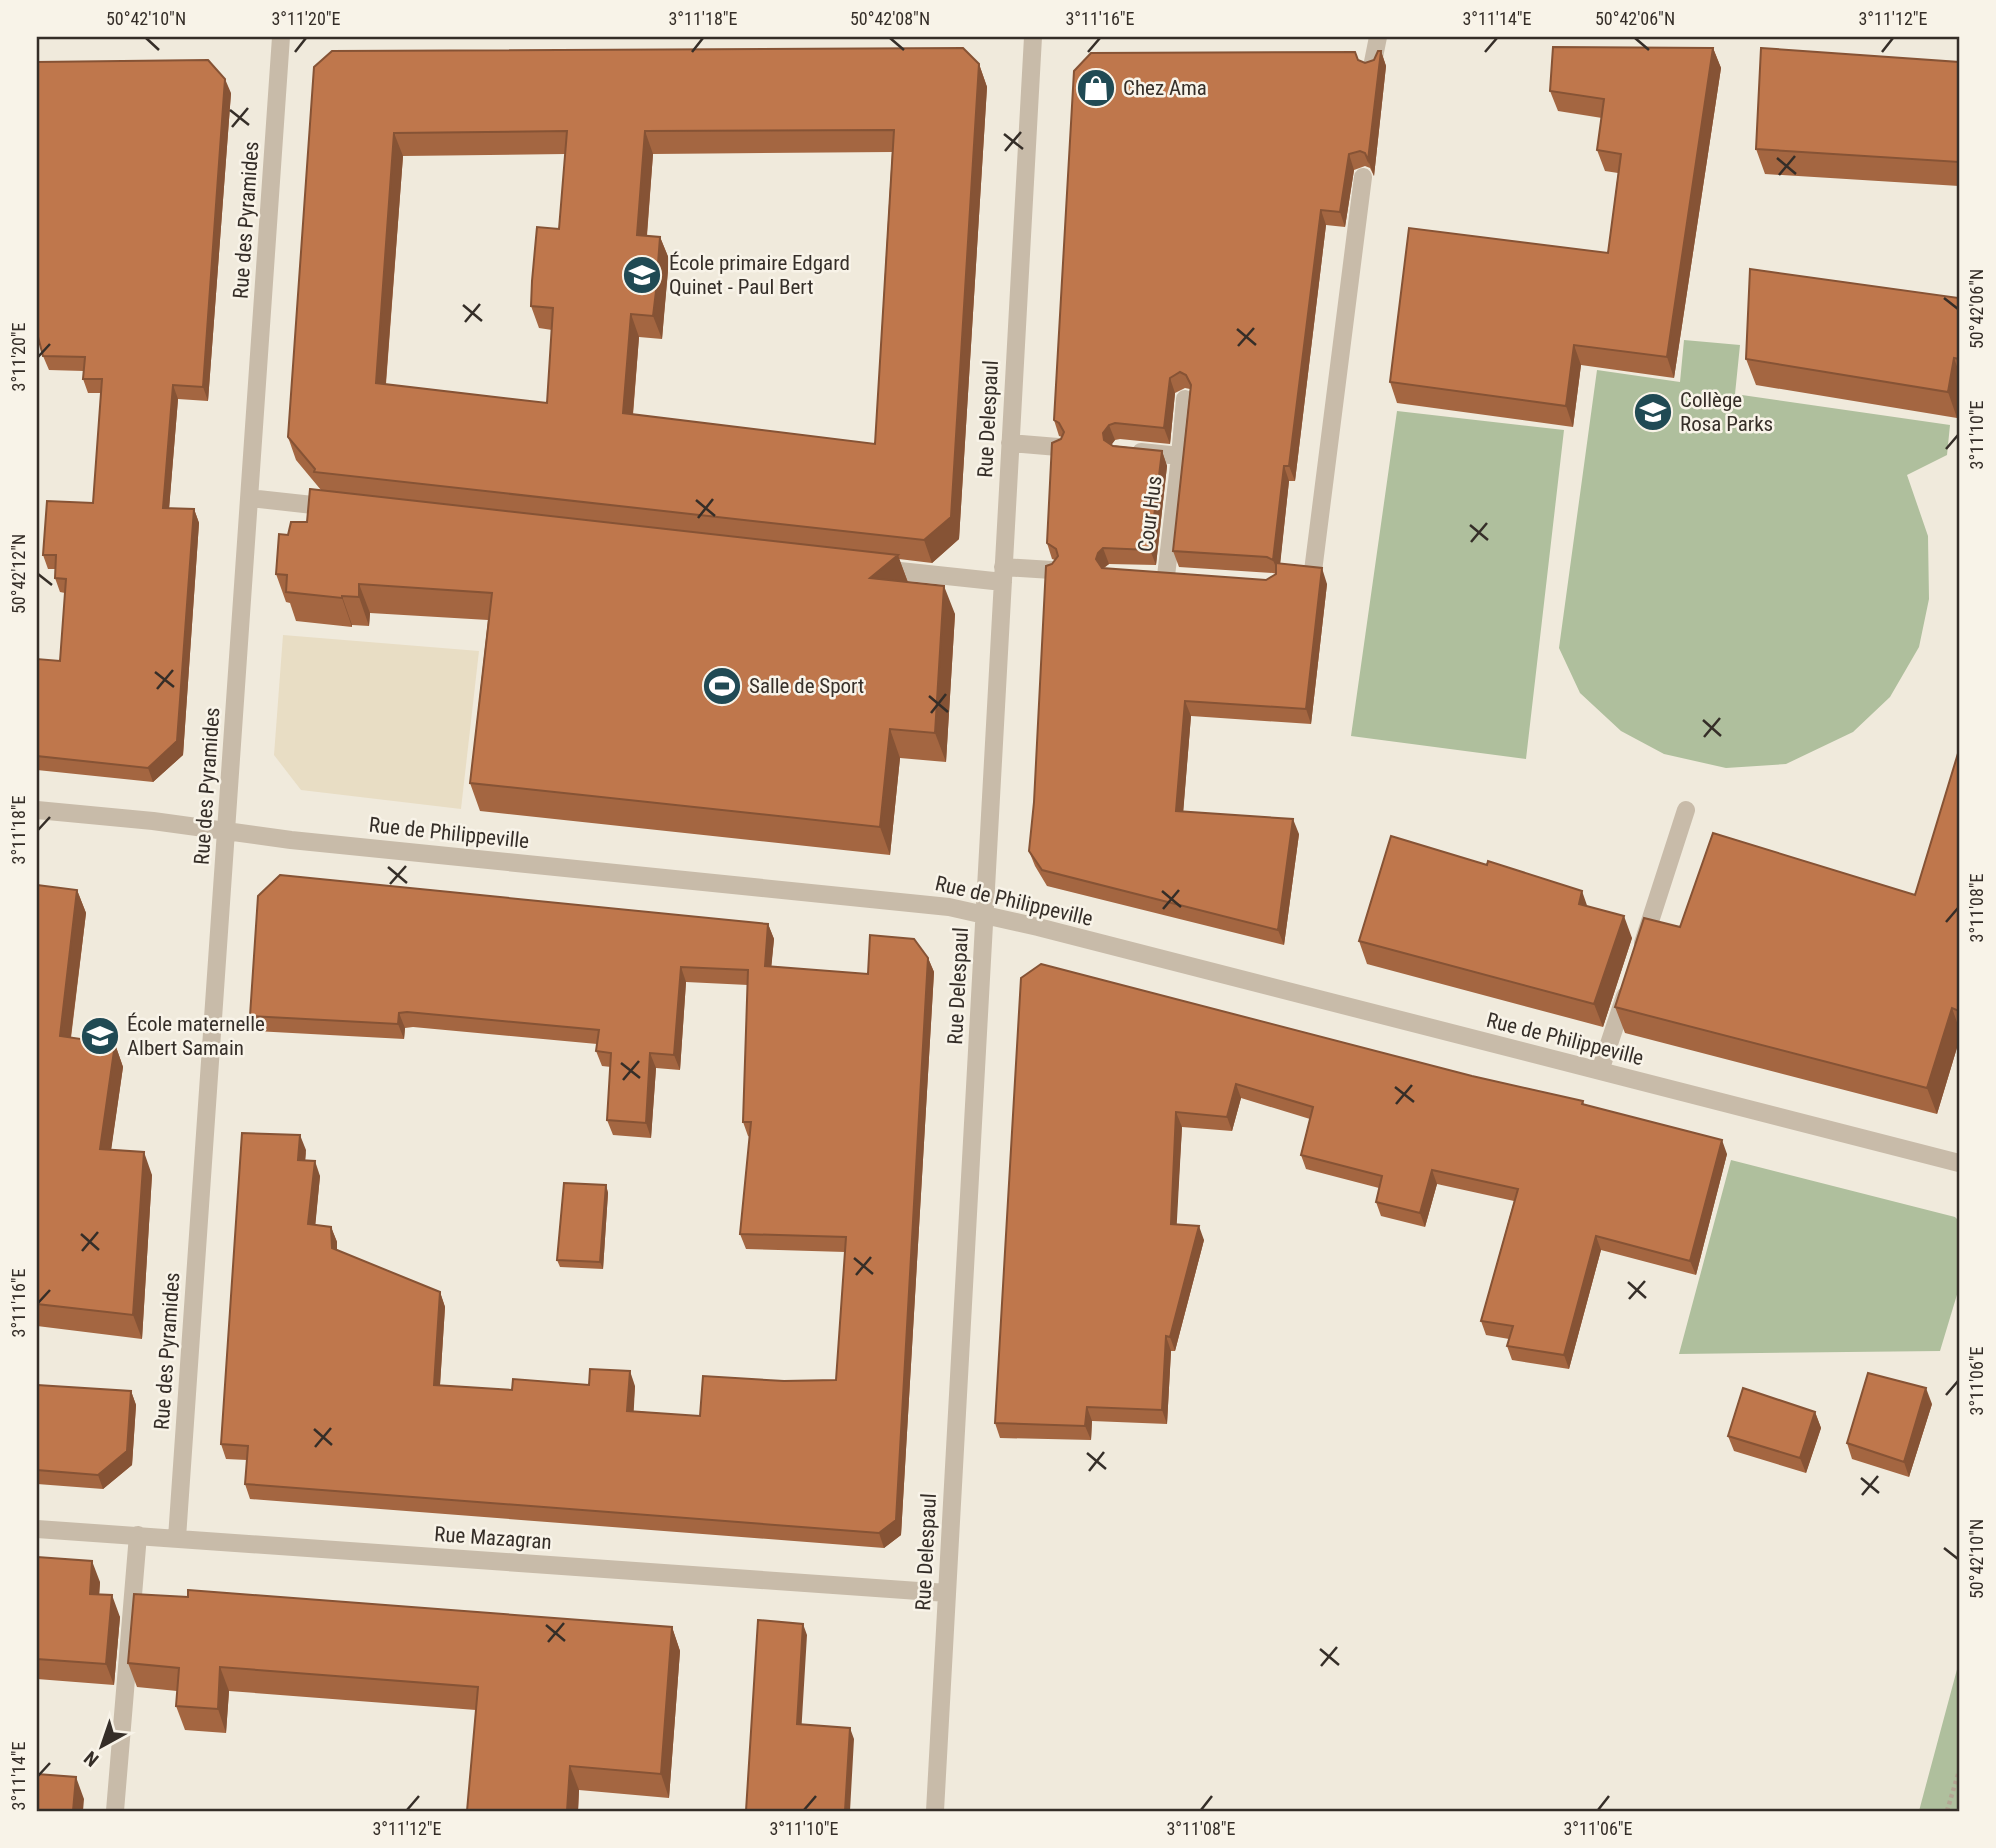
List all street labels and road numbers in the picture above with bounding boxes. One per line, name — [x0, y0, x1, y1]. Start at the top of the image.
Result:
street label: Rue des Pyramides — [229, 141, 263, 299]
street label: Rue Delespaul — [973, 360, 1003, 478]
street label: Cour Hus — [1133, 475, 1167, 553]
street label: Rue des Pyramides — [190, 707, 224, 865]
street label: Rue de Philippeville — [368, 813, 530, 853]
street label: Rue de Philippeville — [933, 871, 1095, 931]
street label: Rue Delespaul — [943, 927, 973, 1045]
street label: Rue de Philippeville — [1484, 1008, 1646, 1070]
street label: Rue des Pyramides — [150, 1272, 184, 1430]
street label: Rue Delespaul — [911, 1493, 941, 1611]
street label: Rue Mazagran — [433, 1522, 553, 1554]

